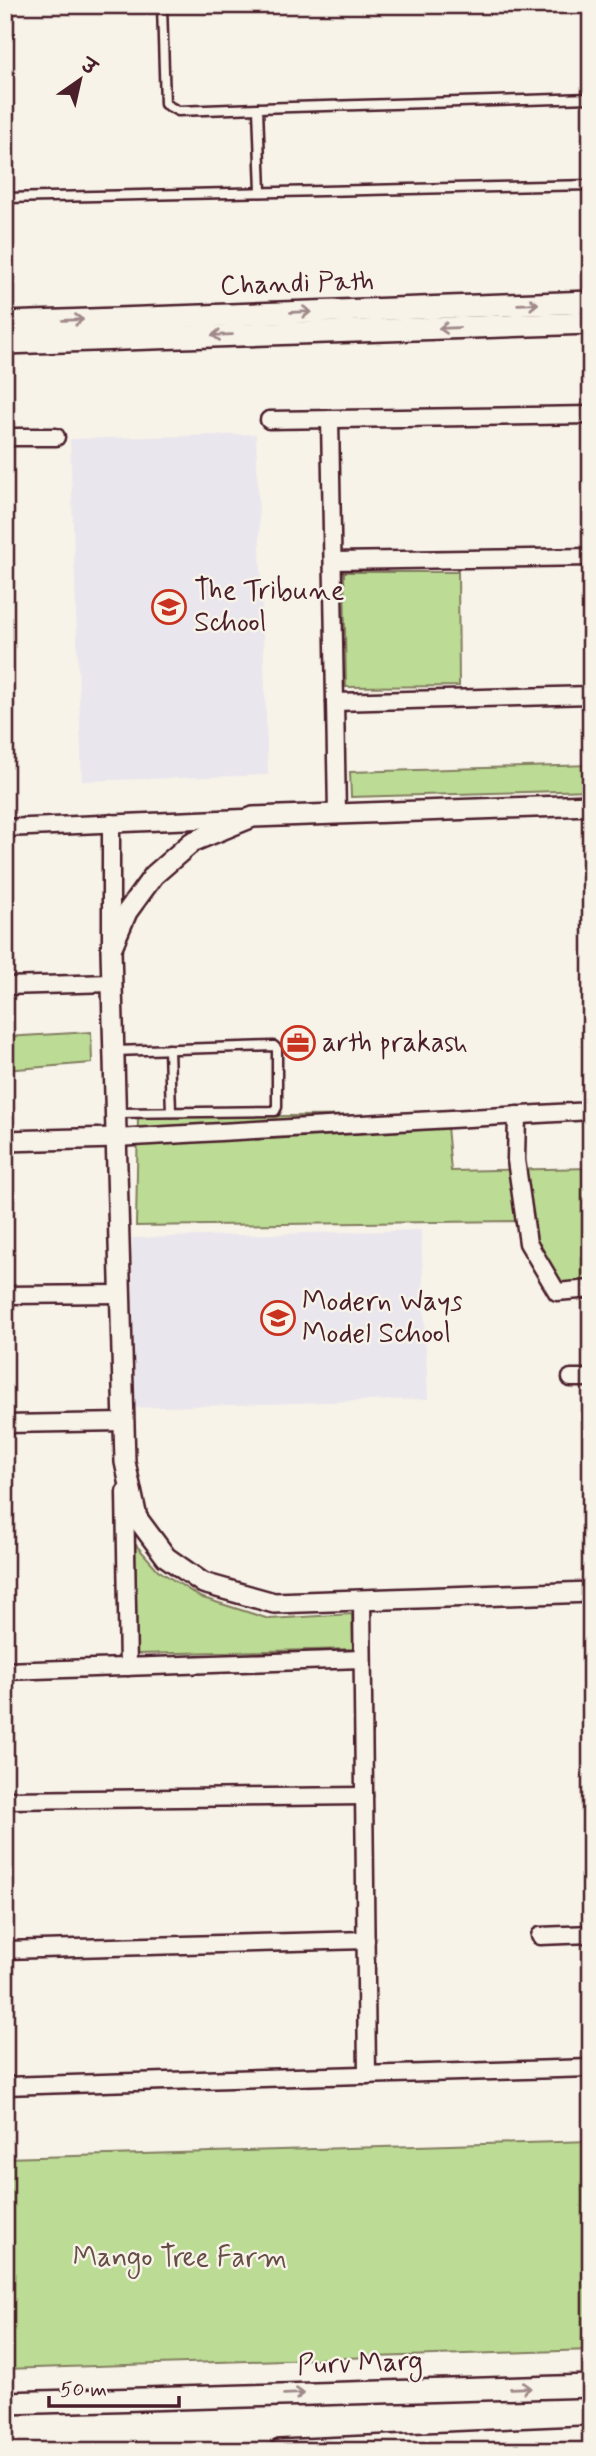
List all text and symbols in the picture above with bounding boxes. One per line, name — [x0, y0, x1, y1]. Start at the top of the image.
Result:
north arrow — [46, 46, 116, 116]
text: उ — [75, 52, 103, 82]
street label: Chandi Path — [219, 263, 375, 305]
one-way arrow — [516, 298, 539, 311]
one-way arrow — [289, 306, 312, 319]
one-way arrow — [62, 314, 85, 327]
one-way arrow — [438, 321, 461, 334]
one-way arrow — [210, 329, 233, 342]
place label: The Tribune School — [194, 573, 344, 642]
school or university icon: The Tribune School — [150, 588, 188, 626]
office icon: arth prakash — [279, 1024, 317, 1062]
place label: arth prakash — [322, 1025, 468, 1062]
place label: Modern Ways Model School — [302, 1284, 463, 1353]
school or university icon: Modern Ways Model School — [259, 1299, 297, 1337]
park label: Mango Tree Farm — [73, 2240, 287, 2279]
street label: Purv Marg — [297, 2343, 423, 2387]
scale bar — [49, 2365, 178, 2409]
text: 50 m — [60, 2376, 107, 2404]
one-way arrow — [510, 2381, 533, 2394]
one-way arrow — [282, 2388, 305, 2401]

